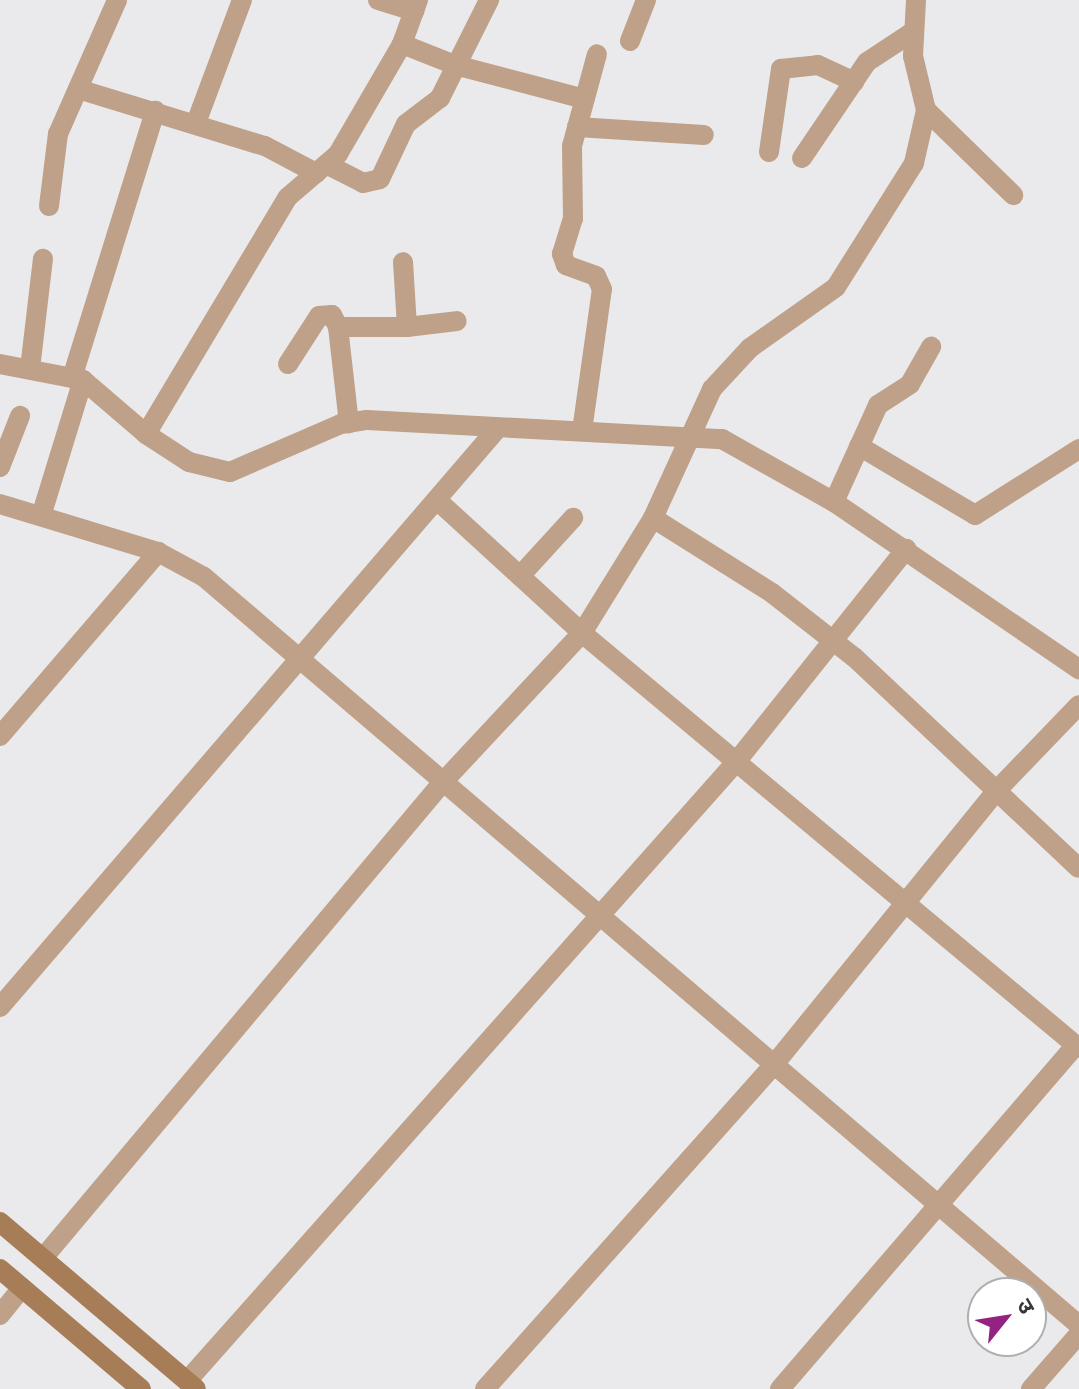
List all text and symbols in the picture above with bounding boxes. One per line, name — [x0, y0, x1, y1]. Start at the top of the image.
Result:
north arrow — [967, 1277, 1047, 1357]
text: उ — [1011, 1293, 1041, 1319]

